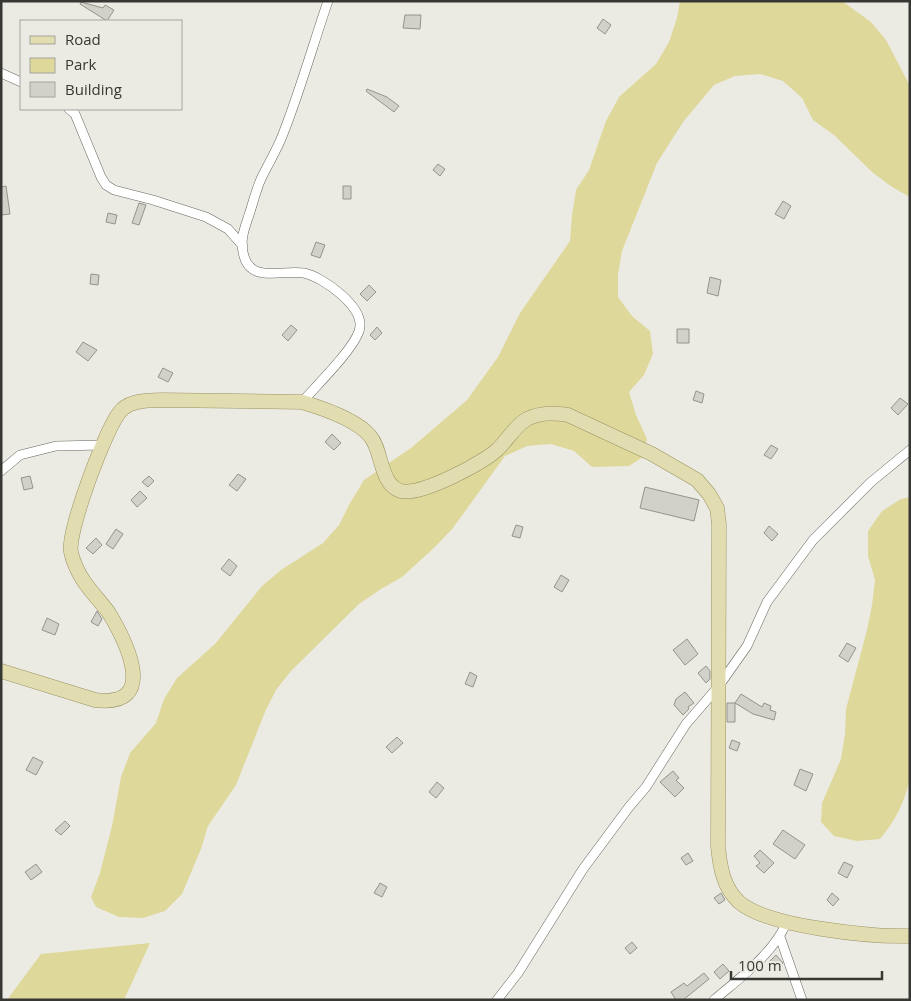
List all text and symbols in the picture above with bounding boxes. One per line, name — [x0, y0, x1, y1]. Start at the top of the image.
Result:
legend — [20, 20, 182, 110]
text: Road — [65, 29, 101, 49]
text: Park — [65, 54, 96, 74]
text: Building — [65, 79, 122, 99]
scale bar — [731, 948, 882, 980]
text: 100 m — [738, 955, 782, 975]

